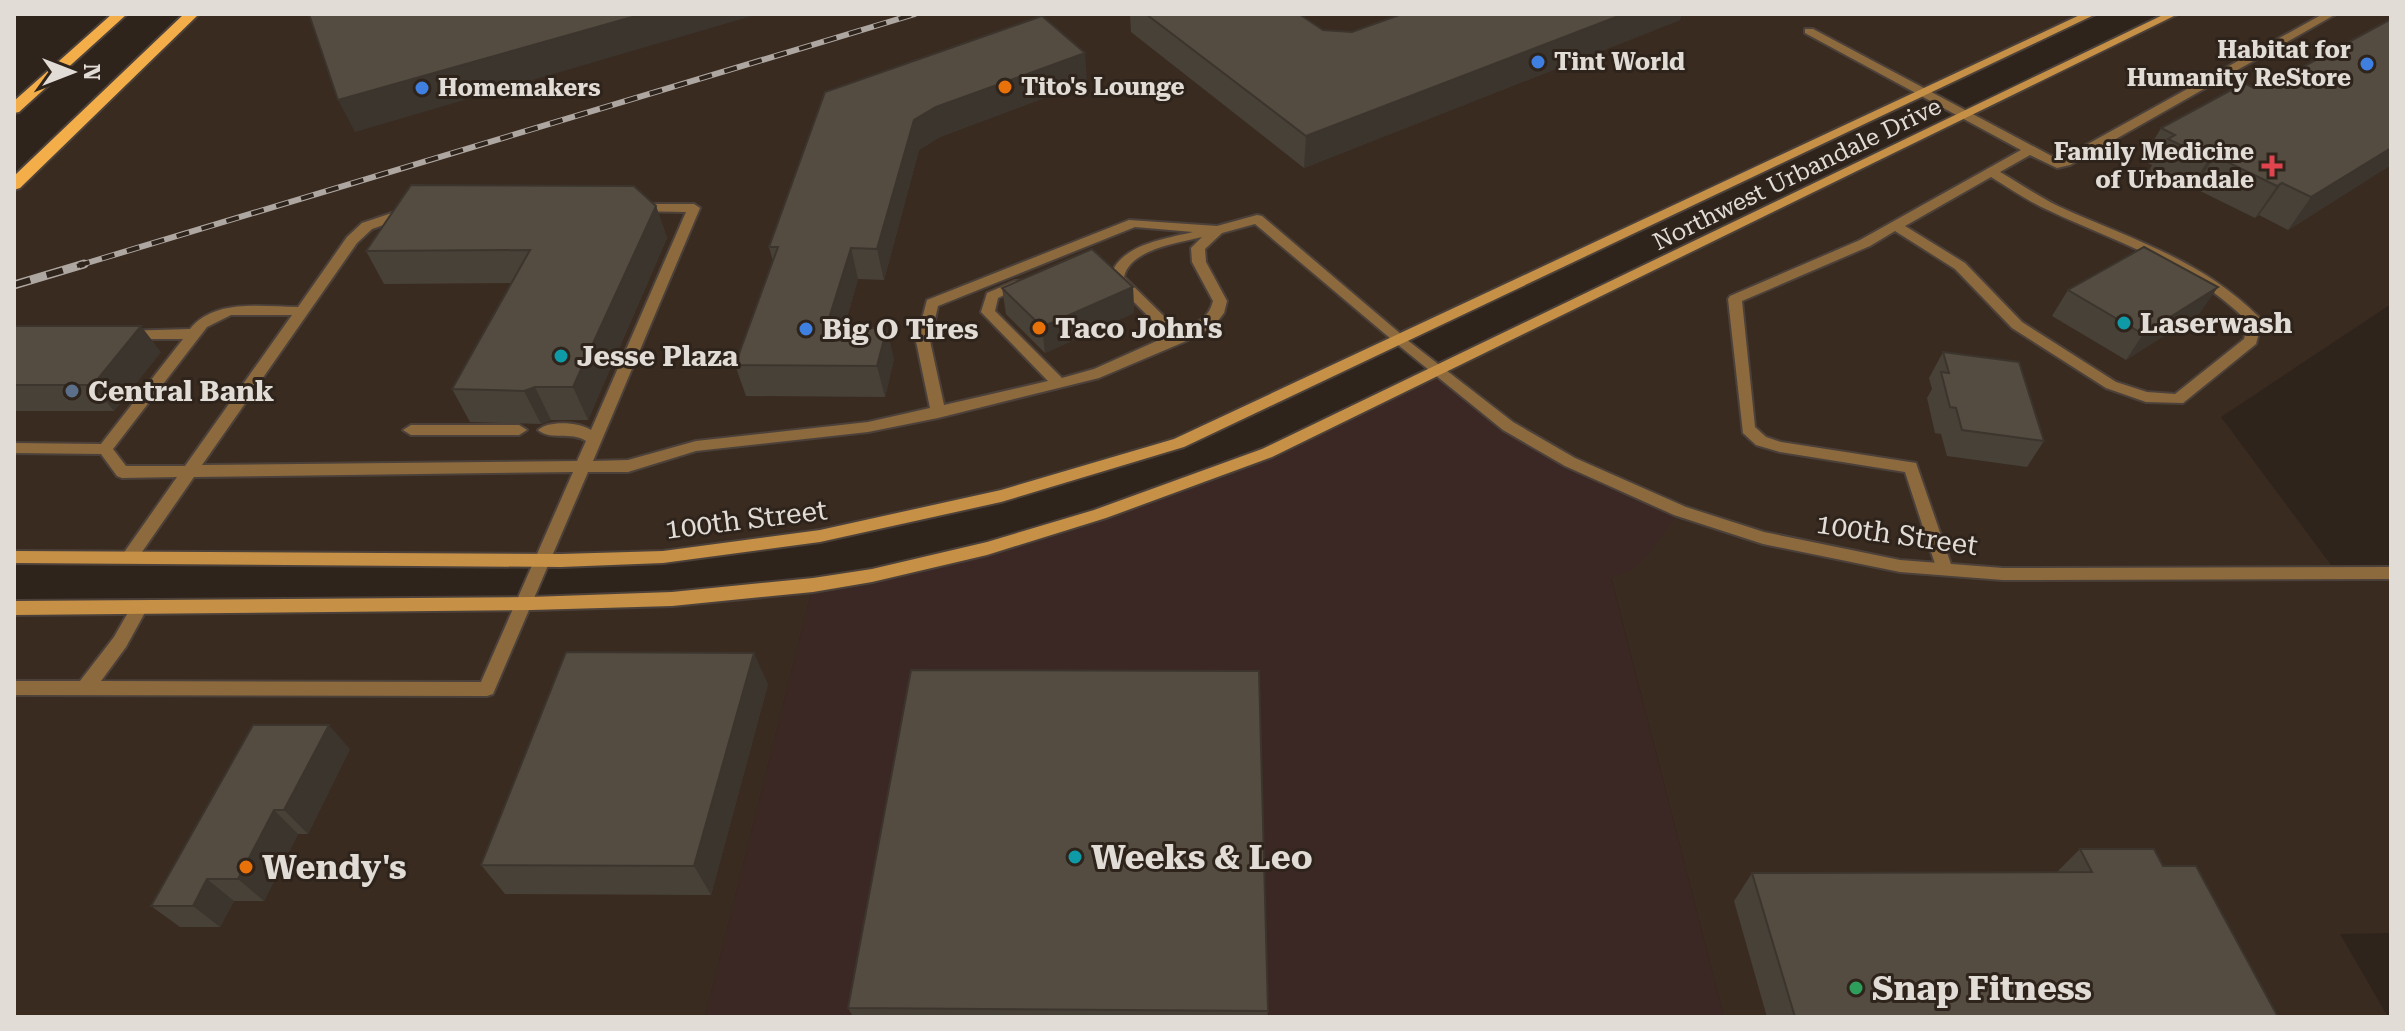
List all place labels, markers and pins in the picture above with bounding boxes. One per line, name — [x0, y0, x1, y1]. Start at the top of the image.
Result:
place label: Habitat for Humanity ReStore — [2127, 36, 2351, 92]
place label: Tint World — [1554, 48, 1685, 76]
marker: Tint World — [1529, 53, 1547, 71]
marker: Habitat for Humanity ReStore — [2358, 55, 2376, 73]
place label: Tito's Lounge — [1021, 73, 1185, 101]
place label: Homemakers — [438, 74, 601, 102]
marker: Tito's Lounge — [996, 78, 1014, 96]
marker: Homemakers — [413, 79, 431, 97]
place label: Family Medicine of Urbandale — [2054, 138, 2254, 194]
marker: Family Medicine of Urbandale — [2261, 155, 2283, 177]
place label: Laserwash — [2140, 307, 2292, 340]
place label: Taco John's — [1055, 312, 1223, 345]
place label: Big O Tires — [822, 313, 979, 346]
marker: Laserwash — [2115, 314, 2133, 332]
marker: Taco John's — [1030, 319, 1048, 337]
marker: Big O Tires — [797, 320, 815, 338]
place label: Jesse Plaza — [577, 340, 739, 373]
marker: Jesse Plaza — [552, 347, 570, 365]
place label: Central Bank — [88, 375, 274, 408]
marker: Central Bank — [63, 382, 81, 400]
place label: Weeks & Leo — [1091, 837, 1313, 877]
place label: Wendy's — [262, 847, 407, 887]
marker: Weeks & Leo — [1066, 848, 1084, 866]
marker: Wendy's — [237, 858, 255, 876]
place label: Snap Fitness — [1872, 968, 2092, 1008]
marker: Snap Fitness — [1847, 979, 1865, 997]

